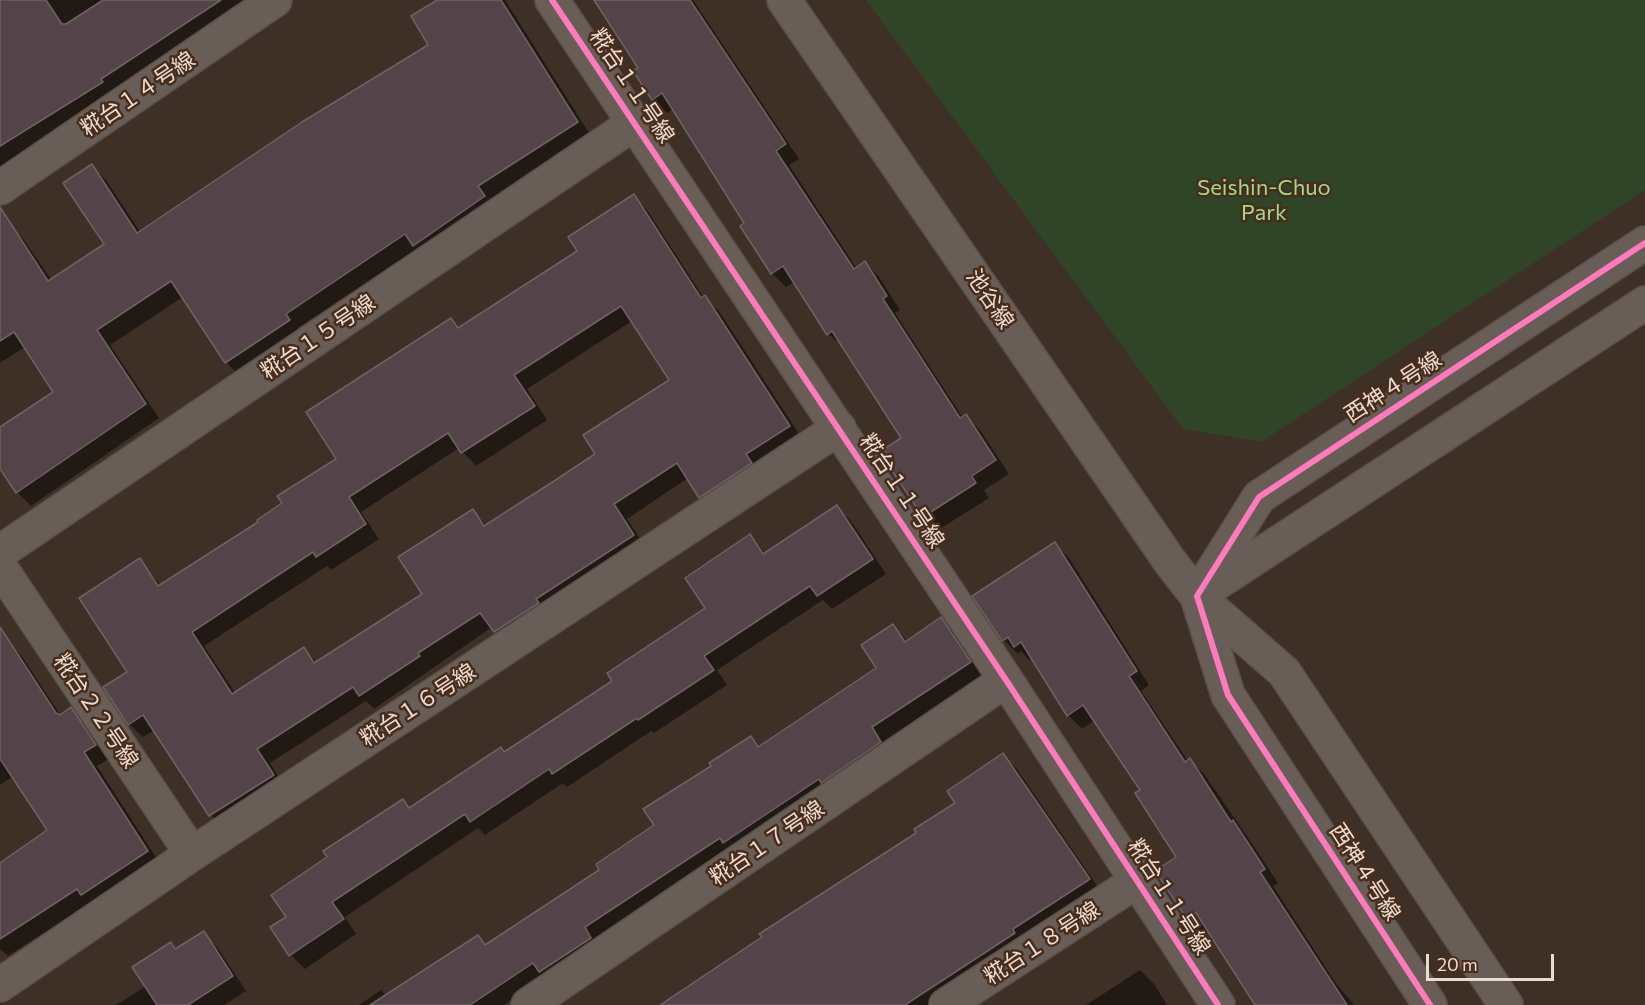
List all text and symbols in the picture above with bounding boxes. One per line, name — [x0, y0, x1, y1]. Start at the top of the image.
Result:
street label: 糀台１１号線 — [584, 24, 680, 148]
street label: 糀台１４号線 — [76, 46, 200, 142]
park label: Seishin-Chuo Park — [1197, 175, 1331, 226]
street label: 池谷線 — [961, 264, 1019, 334]
street label: 糀台１５号線 — [256, 289, 380, 385]
street label: 西神４号線 — [1340, 346, 1446, 428]
street label: 糀台１１号線 — [854, 429, 950, 553]
street label: 糀台２２号線 — [48, 649, 144, 773]
street label: 糀台１６号線 — [355, 658, 481, 752]
street label: 糀台１７号線 — [705, 795, 829, 891]
street label: 西神４号線 — [1324, 819, 1406, 925]
street label: 糀台１１号線 — [1122, 834, 1216, 960]
street label: 糀台１８号線 — [979, 896, 1105, 990]
scale bar — [1429, 942, 1556, 980]
text: 20 m — [1437, 953, 1478, 975]

